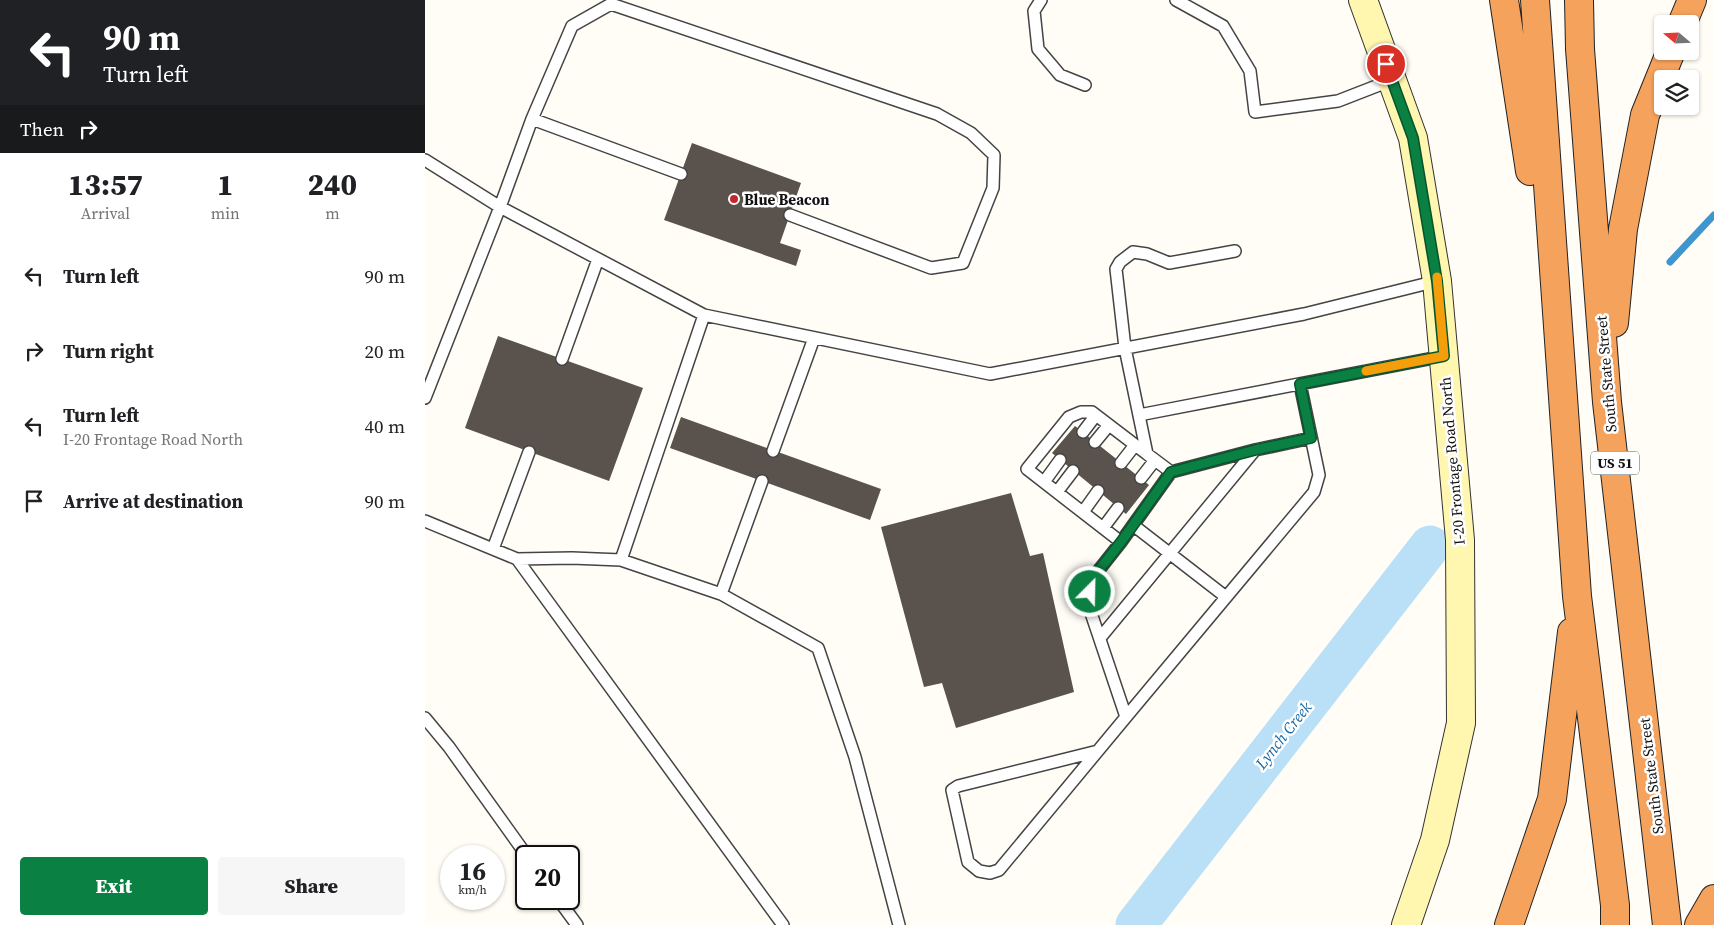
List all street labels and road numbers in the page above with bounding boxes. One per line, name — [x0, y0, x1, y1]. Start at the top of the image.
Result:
street label: South State Street — [1590, 315, 1622, 433]
street label: I-20 Frontage Road North — [1434, 376, 1470, 546]
road number: US 51 — [1591, 452, 1639, 474]
street label: South State Street — [1633, 717, 1669, 835]

